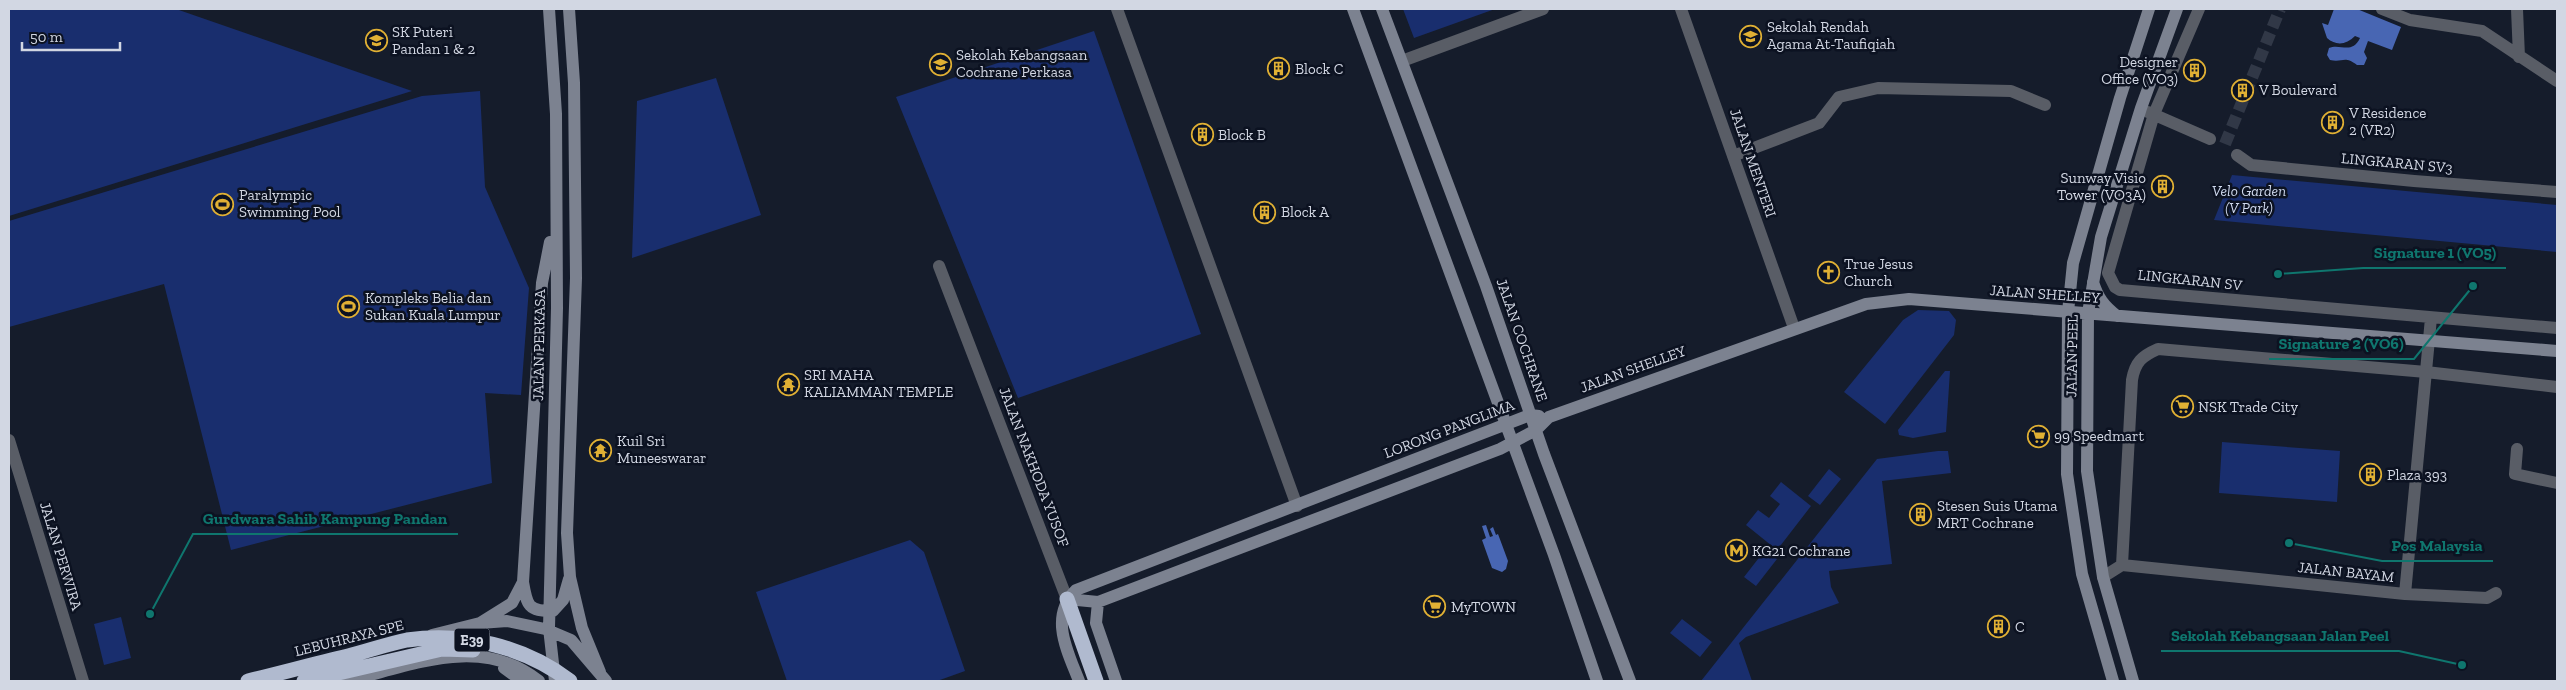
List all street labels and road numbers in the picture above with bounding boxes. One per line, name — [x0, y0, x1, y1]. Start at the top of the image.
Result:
street label: JALAN MENTERI — [1726, 106, 1780, 220]
street label: LINGKARAN SV3 — [2341, 149, 2453, 177]
street label: LINGKARAN SV — [2137, 266, 2243, 294]
street label: JALAN COCHRANE — [1493, 276, 1552, 404]
street label: JALAN SHELLEY — [1989, 281, 2102, 307]
street label: JALAN PERKASA — [529, 289, 549, 401]
street label: JALAN PEEL — [2062, 314, 2082, 398]
street label: JALAN SHELLEY — [1578, 341, 1689, 396]
street label: JALAN NAKHODA YUSOF — [995, 385, 1073, 550]
street label: LORONG PANGLIMA — [1381, 396, 1517, 462]
street label: JALAN PERWIRA — [36, 500, 86, 613]
street label: JALAN BAYAM — [2297, 558, 2395, 586]
street label: LEBUHRAYA SPE — [293, 616, 406, 660]
road number: E39 — [454, 628, 490, 652]

